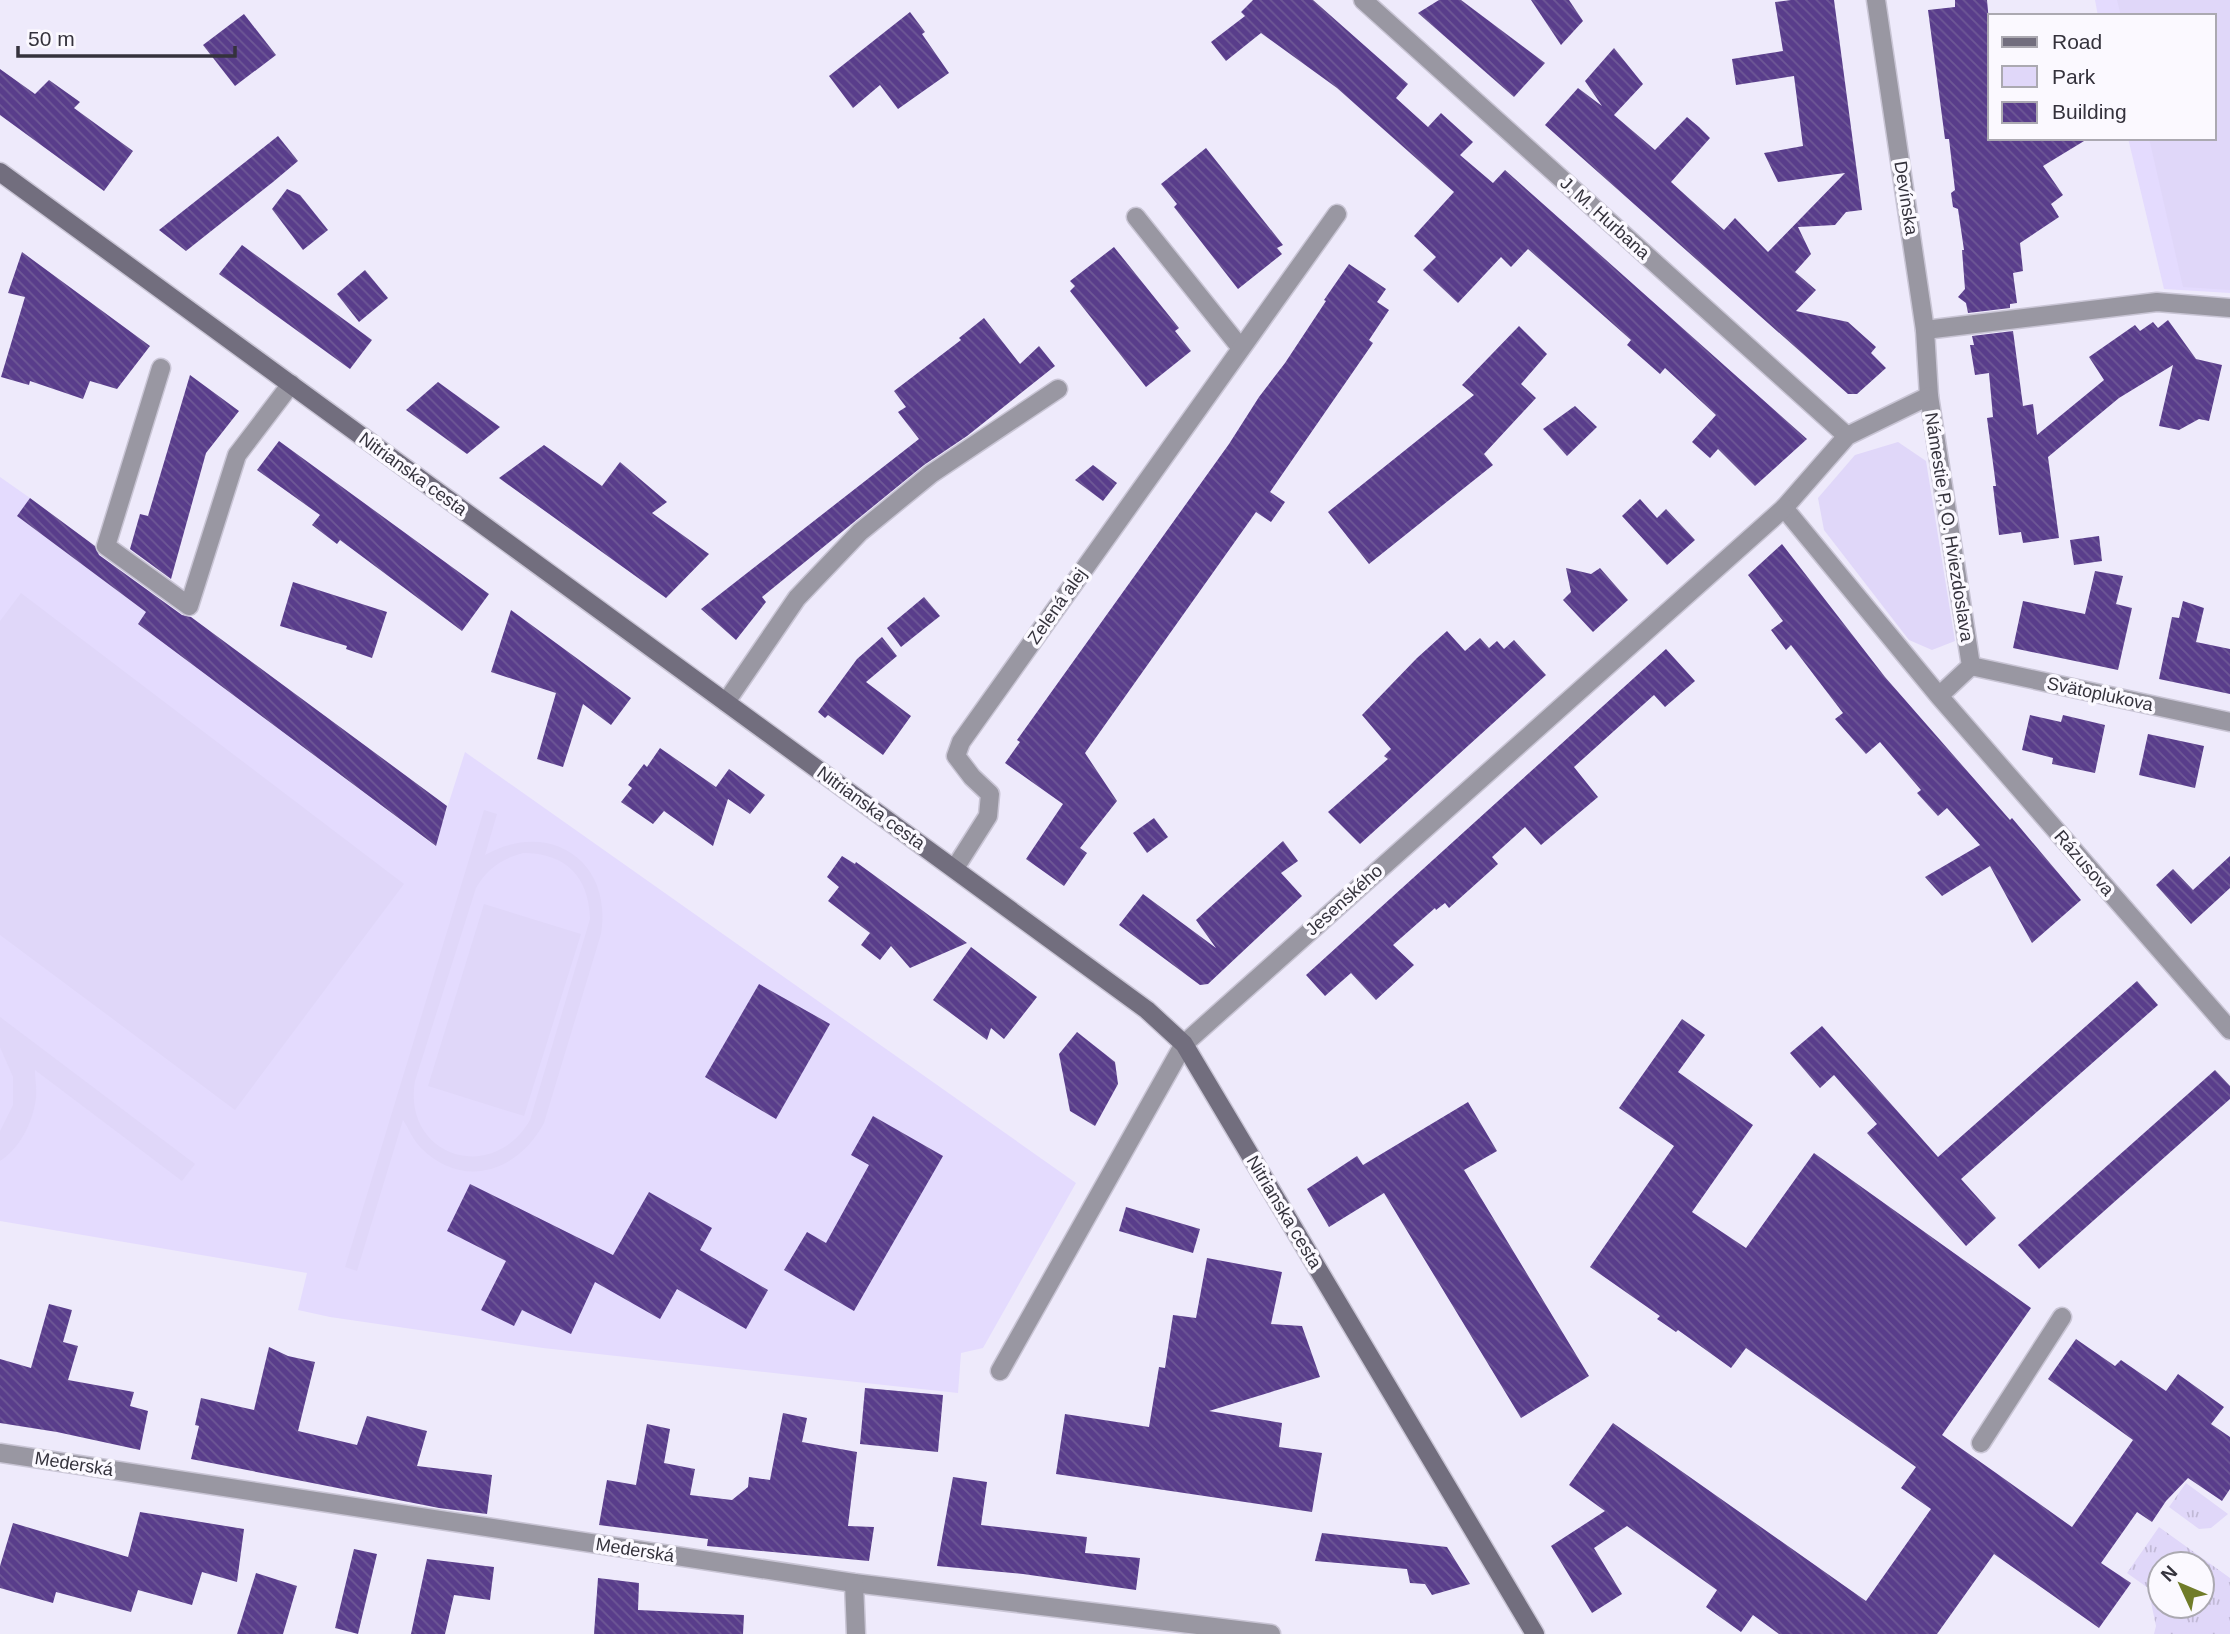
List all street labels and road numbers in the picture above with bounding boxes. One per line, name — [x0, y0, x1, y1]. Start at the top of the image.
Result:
street label: Devínska — [1890, 159, 1922, 238]
street label: J. M. Hurbana — [1556, 173, 1654, 264]
street label: Námestie P. O. Hviezdoslava — [1921, 411, 1977, 644]
street label: Nitrianska cesta — [355, 428, 471, 520]
street label: Zelená alej — [1024, 564, 1090, 648]
street label: Svätoplukova — [2045, 673, 2156, 715]
street label: Nitrianska cesta — [813, 762, 929, 854]
street label: Rázusova — [2050, 826, 2118, 901]
street label: Jesenského — [1302, 860, 1386, 940]
street label: Nitrianska cesta — [1242, 1152, 1326, 1273]
street label: Mederská — [33, 1448, 116, 1480]
street label: Mederská — [594, 1534, 677, 1566]

